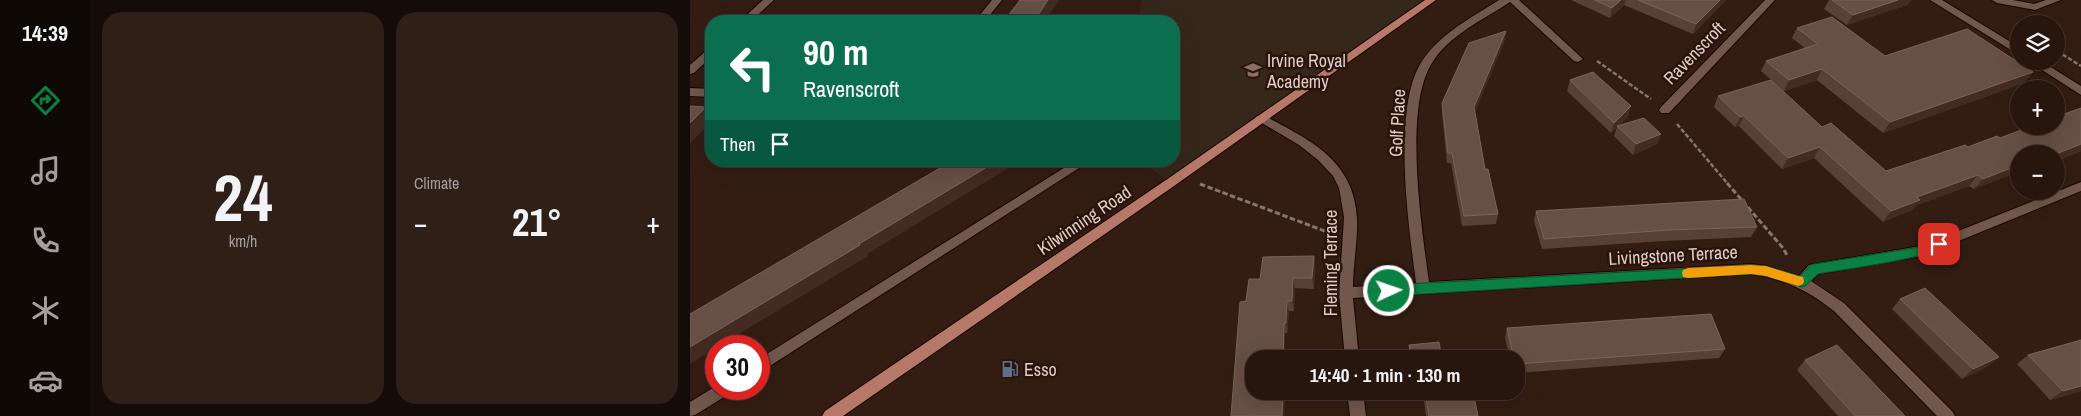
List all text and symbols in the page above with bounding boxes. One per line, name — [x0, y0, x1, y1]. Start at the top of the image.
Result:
map controls — [2010, 15, 2065, 200]
button: layers — [2010, 15, 2065, 70]
street label: Ravenscroft — [1658, 16, 1730, 90]
text: 14:39 — [22, 18, 68, 48]
text: 90 m — [803, 29, 868, 76]
icon: left — [720, 35, 785, 100]
place label: Irvine Royal Academy — [1266, 48, 1346, 94]
school or university icon: Irvine Royal Academy — [1243, 60, 1263, 80]
text: Ravenscroft — [803, 74, 899, 104]
button: + — [2010, 80, 2065, 135]
icon: directions — [28, 83, 63, 118]
street label: Golf Place — [1383, 88, 1411, 158]
icon: arrive — [766, 130, 794, 158]
text: Then — [720, 131, 756, 157]
button: − — [2010, 145, 2065, 200]
icon: music — [28, 153, 63, 188]
text: 24 — [213, 154, 273, 241]
text: Climate — [414, 172, 459, 194]
street label: Kilwinning Road — [1032, 179, 1136, 261]
text: 21° — [512, 197, 562, 248]
text: − — [414, 204, 427, 242]
text: + — [647, 204, 660, 242]
street label: Fleming Terrace — [1318, 210, 1343, 316]
icon: phone — [28, 223, 63, 258]
pin — [1918, 223, 1960, 265]
text: km/h — [229, 230, 257, 252]
icon: arrive — [1925, 230, 1953, 258]
street label: Livingstone Terrace — [1608, 239, 1738, 271]
position arrow — [1362, 264, 1414, 316]
icon: climate — [28, 293, 63, 328]
speed limit sign: 30 — [705, 335, 770, 400]
place label: Esso — [1024, 357, 1057, 382]
fuel station icon: Esso — [1000, 359, 1020, 379]
text: 14:40 · 1 min · 130 m — [1310, 362, 1460, 388]
icon: car — [28, 363, 63, 398]

